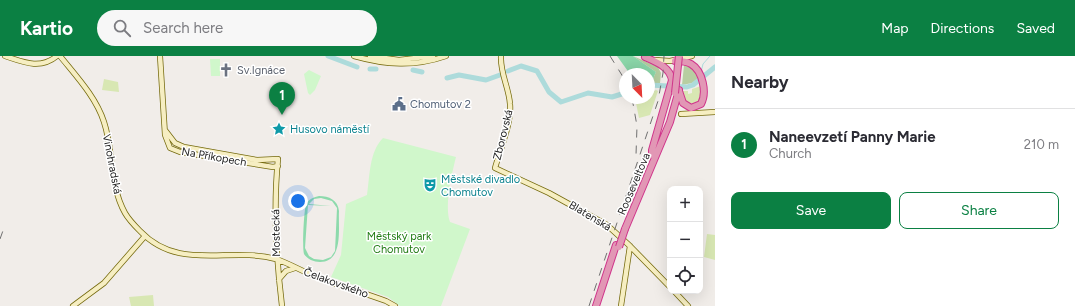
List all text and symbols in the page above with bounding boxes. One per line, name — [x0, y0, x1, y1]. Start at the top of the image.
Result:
search box — [97, 10, 377, 46]
text: Kartio — [20, 17, 73, 40]
icon: search — [111, 17, 133, 39]
text: Search here — [143, 19, 223, 37]
text: Map — [881, 20, 909, 37]
text: Directions — [931, 20, 994, 37]
text: Saved — [1016, 20, 1055, 37]
church icon: Sv.Ignáce — [218, 62, 234, 78]
place label: Sv.Ignáce — [237, 64, 285, 77]
north arrow — [619, 68, 655, 104]
text: Nearby — [731, 72, 789, 92]
pin: 1 — [269, 82, 295, 115]
public building icon: Chomutov 2 — [391, 96, 407, 112]
place label: Chomutov 2 — [410, 98, 471, 111]
street label: Zborovská — [490, 108, 516, 162]
place icon: Husovo náměstí — [271, 121, 287, 137]
place label: Husovo náměstí — [290, 123, 370, 136]
text: Naneevzetí Panny Marie — [769, 128, 935, 146]
street label: Vinohradská — [100, 133, 124, 195]
text: 1 — [741, 137, 747, 152]
text: 210 m — [1024, 137, 1059, 152]
street label: Na Příkopech — [181, 145, 247, 169]
text: Church — [769, 146, 812, 161]
street label: Rooseveltova — [615, 151, 653, 217]
place label: Městské divadlo Chomutov — [441, 173, 520, 199]
theatre icon: Městské divadlo Chomutov — [422, 177, 438, 193]
map controls — [667, 186, 703, 294]
button: + — [667, 186, 703, 222]
your location — [288, 191, 308, 211]
button: Save — [731, 192, 891, 229]
button: Share — [899, 192, 1059, 229]
street label: Blatenská — [567, 198, 613, 234]
street label: Mostecká — [269, 209, 283, 257]
button: − — [667, 222, 703, 258]
park label: Městský park Chomutov — [367, 230, 432, 256]
button: locate — [667, 258, 703, 294]
street label: Čelakovského — [302, 264, 371, 301]

